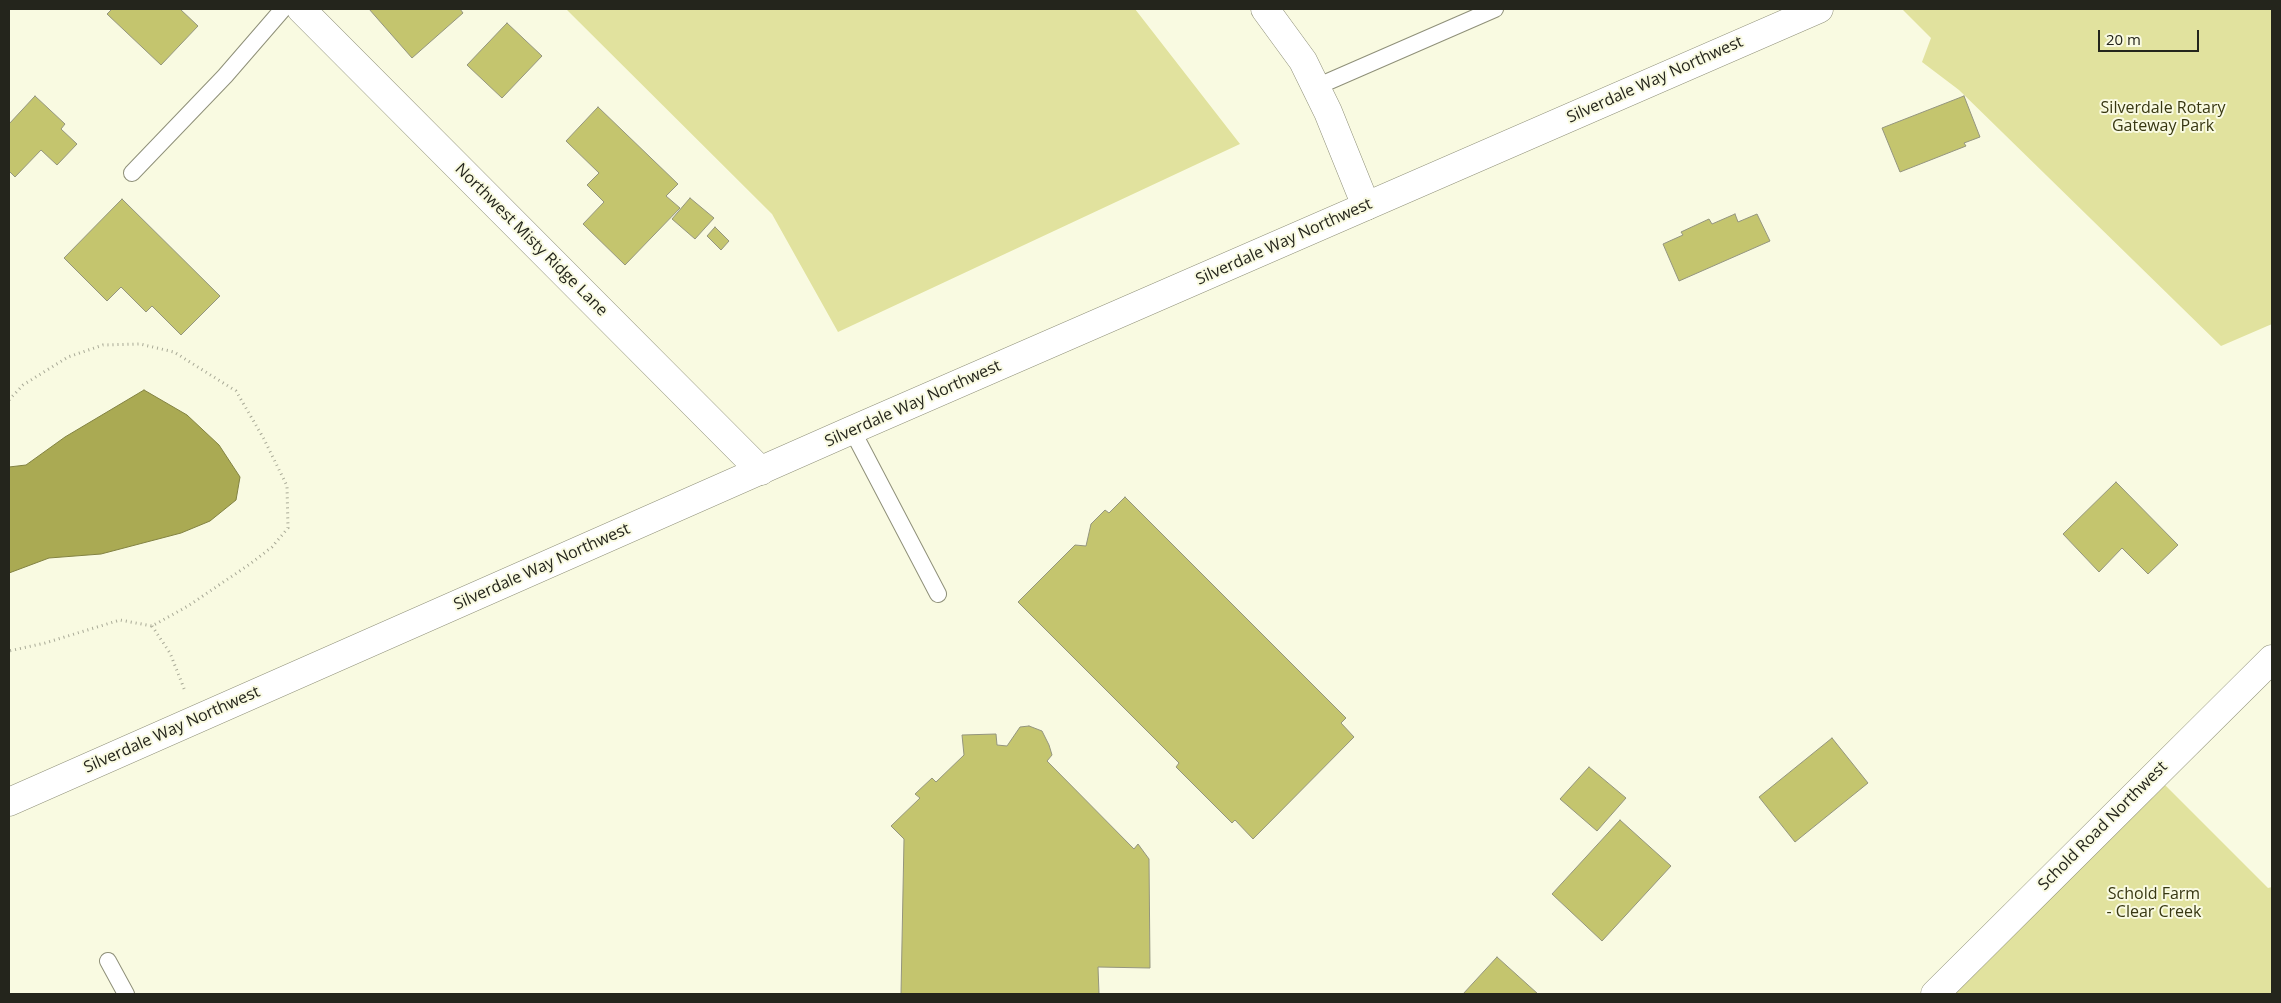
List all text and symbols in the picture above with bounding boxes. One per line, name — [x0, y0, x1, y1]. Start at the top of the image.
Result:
scale bar — [2101, 20, 2202, 52]
text: 20 m — [2106, 29, 2141, 49]
street label: Silverdale Way Northwest — [1564, 32, 1746, 128]
park label: Silverdale Rotary Gateway Park — [2101, 98, 2225, 136]
street label: Northwest Misty Ridge Lane — [451, 160, 611, 320]
street label: Silverdale Way Northwest — [1193, 194, 1375, 290]
street label: Silverdale Way Northwest — [822, 356, 1004, 452]
street label: Silverdale Way Northwest — [451, 519, 633, 615]
street label: Silverdale Way Northwest — [81, 682, 263, 778]
street label: Schold Road Northwest — [2034, 757, 2172, 895]
park label: Schold Farm - Clear Creek — [2107, 884, 2201, 922]

